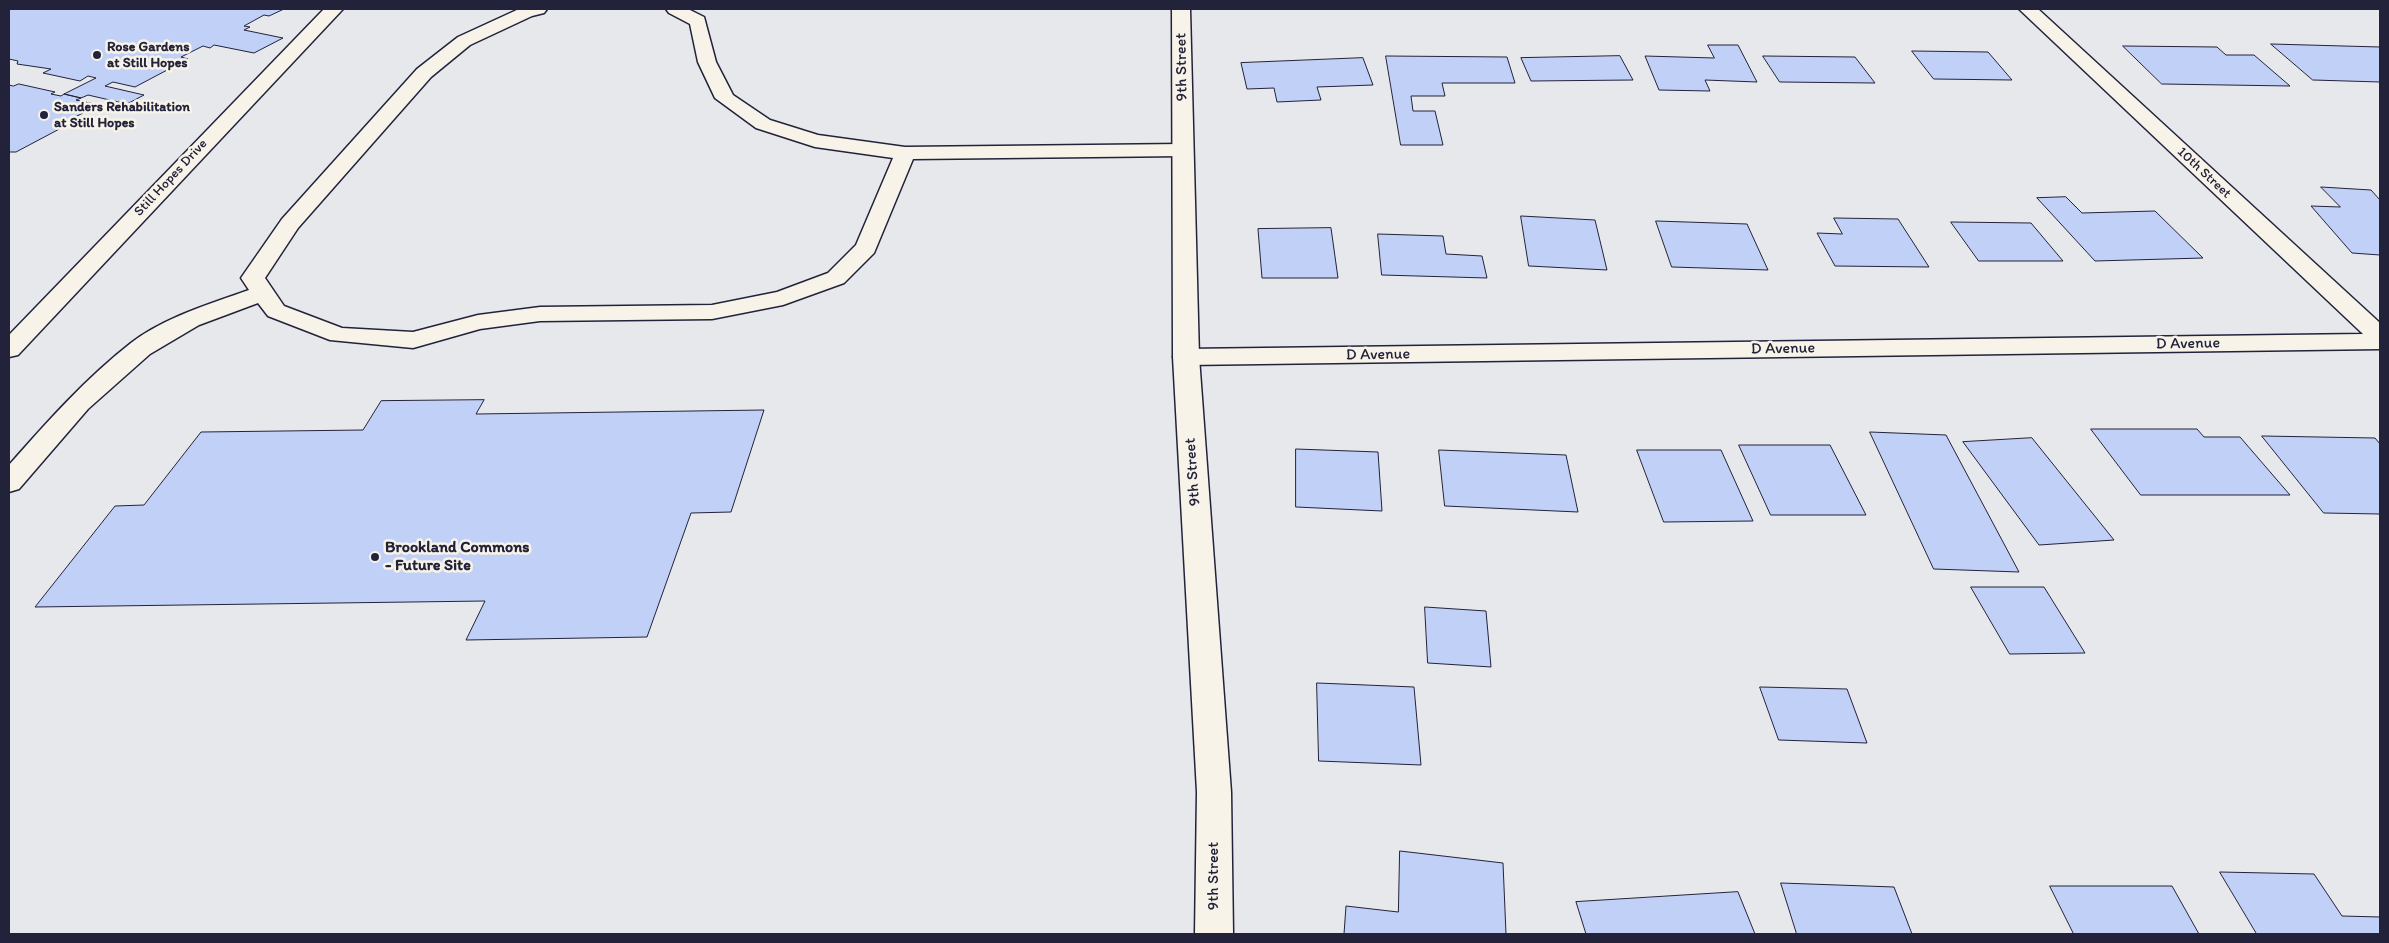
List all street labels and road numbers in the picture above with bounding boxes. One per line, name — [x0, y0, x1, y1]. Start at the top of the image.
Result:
street label: 9th Street — [1172, 33, 1192, 101]
street label: Still Hopes Drive — [131, 136, 211, 220]
street label: 10th Street — [2174, 144, 2234, 202]
street label: D Avenue — [2156, 334, 2220, 354]
street label: D Avenue — [1751, 339, 1815, 359]
street label: D Avenue — [1346, 345, 1410, 365]
street label: 9th Street — [1181, 437, 1205, 507]
street label: 9th Street — [1204, 842, 1224, 910]

